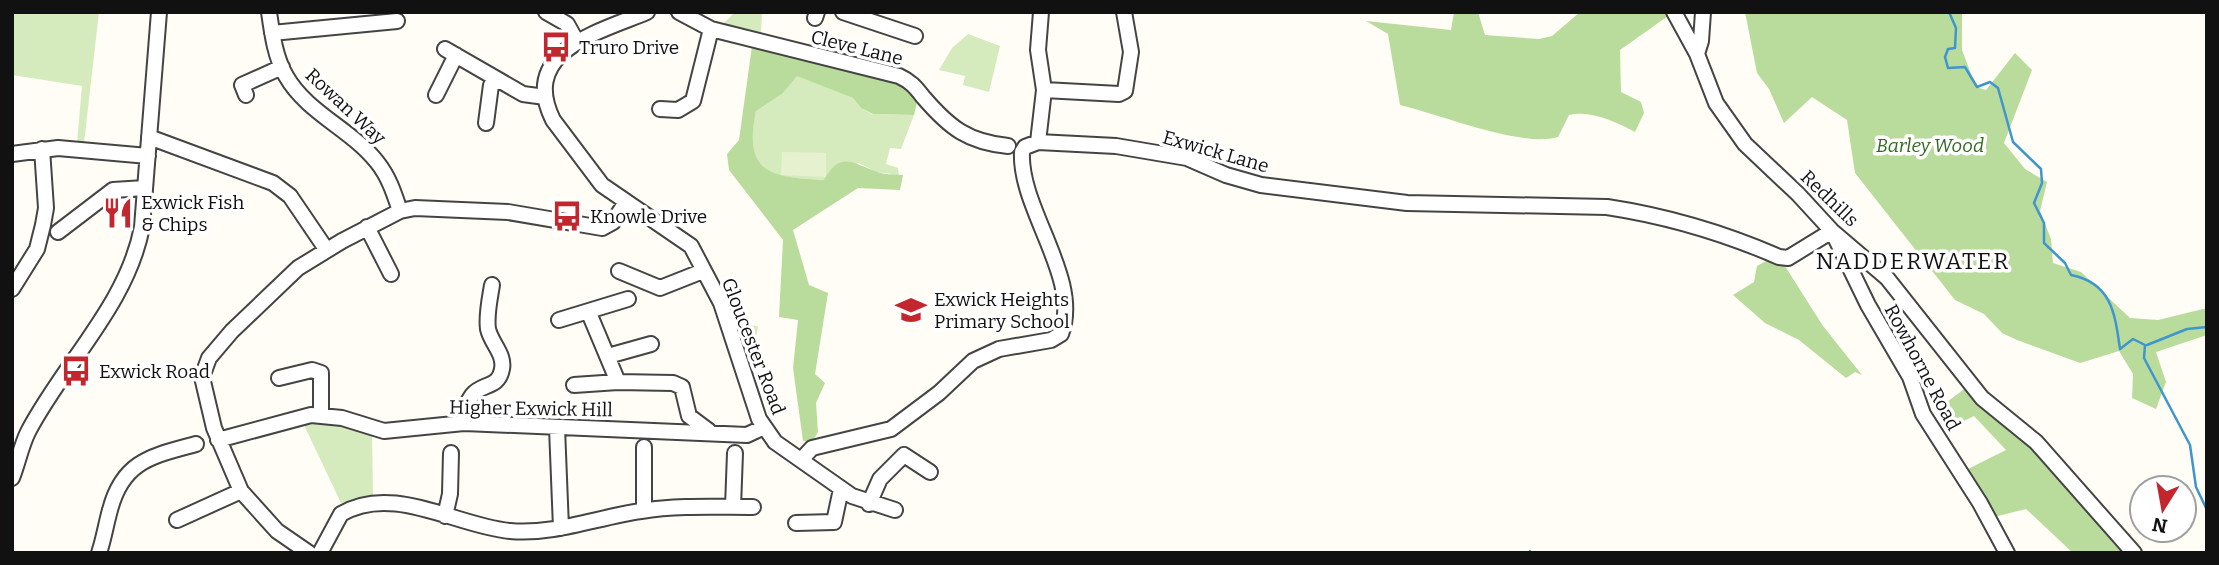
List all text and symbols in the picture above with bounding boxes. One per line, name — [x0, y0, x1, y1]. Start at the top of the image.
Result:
street label: Cleve Lane — [808, 25, 905, 70]
bus stop icon: Truro Drive — [539, 30, 573, 64]
place label: Truro Drive — [579, 36, 679, 59]
street label: Rowan Way — [301, 63, 391, 150]
street label: Exwick Lane — [1160, 125, 1272, 178]
park label: Barley Wood — [1876, 134, 1984, 157]
street label: Redhills — [1796, 165, 1863, 231]
place label: Exwick Fish & Chips — [141, 191, 244, 236]
restaurant icon: Exwick Fish & Chips — [101, 196, 135, 230]
bus stop icon: Knowle Drive — [550, 199, 584, 233]
place label: Knowle Drive — [590, 205, 707, 228]
district label: NADDERWATER — [1816, 247, 2010, 275]
street label: Gloucester Road — [717, 275, 790, 418]
place label: Exwick Heights Primary School — [934, 288, 1070, 333]
school or university icon: Exwick Heights Primary School — [894, 293, 928, 327]
street label: Rowhorne Road — [1880, 300, 1965, 434]
bus stop icon: Exwick Road — [59, 354, 93, 388]
place label: Exwick Road — [99, 360, 210, 383]
street label: Higher Exwick Hill — [449, 396, 613, 421]
north arrow — [2128, 474, 2198, 544]
text: N — [2150, 512, 2169, 538]

